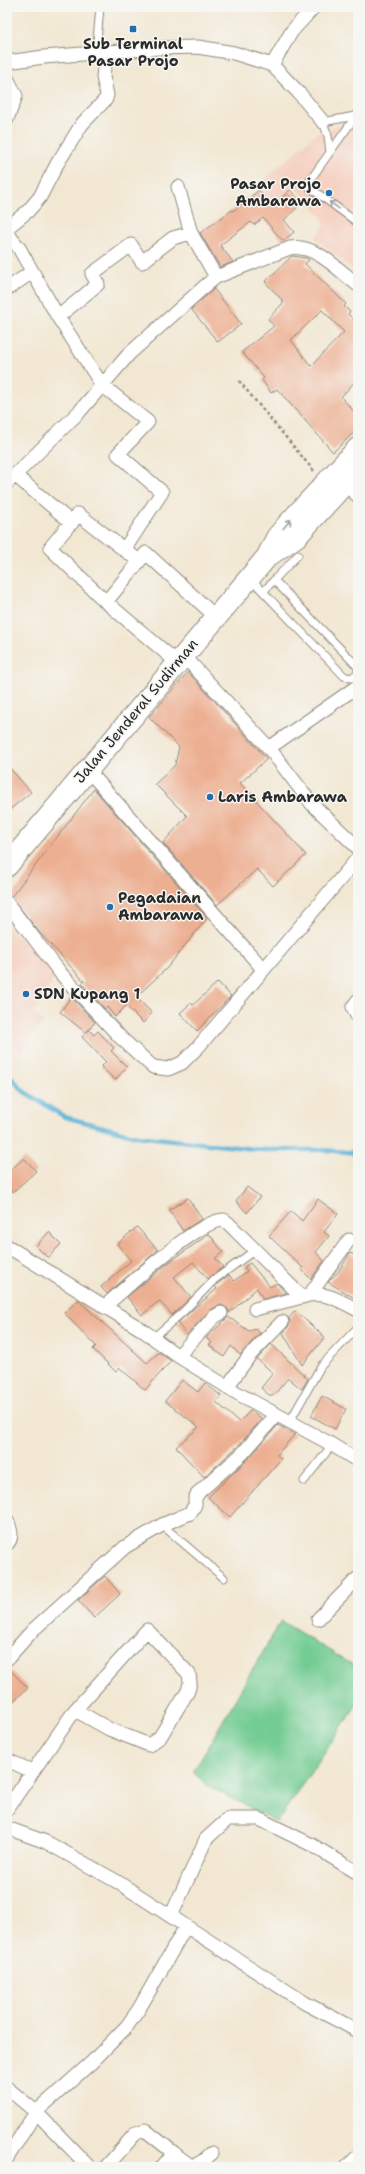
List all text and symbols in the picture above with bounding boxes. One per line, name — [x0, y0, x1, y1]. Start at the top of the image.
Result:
marker: Sub Terminal Pasar Projo — [128, 24, 138, 34]
place label: Sub Terminal Pasar Projo — [83, 34, 183, 71]
place label: Pasar Projo Ambarawa — [230, 174, 322, 211]
marker: Pasar Projo Ambarawa — [324, 188, 334, 198]
one-way arrow — [328, 201, 339, 209]
one-way arrow — [283, 519, 292, 529]
street label: Jalan Jenderal Sudirman — [69, 634, 203, 788]
place label: Laris Ambarawa — [218, 787, 348, 807]
marker: Laris Ambarawa — [205, 792, 215, 802]
place label: Pegadaian Ambarawa — [118, 888, 204, 925]
marker: Pegadaian Ambarawa — [105, 902, 115, 912]
place label: SDN Kupang 1 — [34, 984, 141, 1004]
marker: SDN Kupang 1 — [21, 989, 31, 999]

